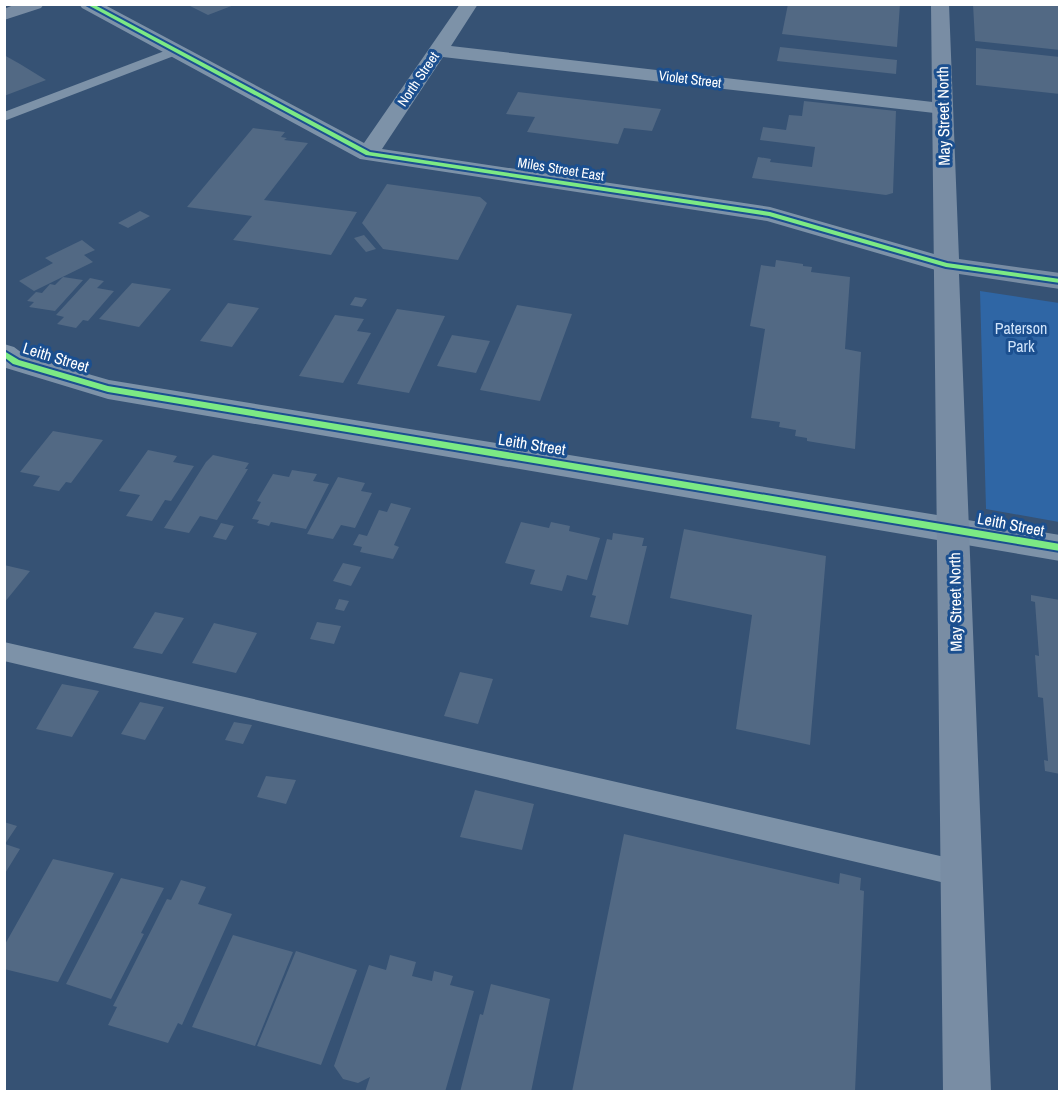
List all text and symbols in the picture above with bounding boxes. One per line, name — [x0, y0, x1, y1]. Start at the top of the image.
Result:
street label: North Street — [393, 48, 443, 110]
street label: Violet Street — [658, 66, 722, 92]
street label: May Street North — [931, 66, 955, 166]
street label: Miles Street East — [516, 153, 606, 185]
park label: Paterson Park — [995, 317, 1047, 357]
street label: Leith Street — [20, 337, 92, 378]
street label: Leith Street — [497, 428, 568, 460]
street label: Leith Street — [976, 507, 1047, 541]
street label: May Street North — [943, 552, 967, 652]

